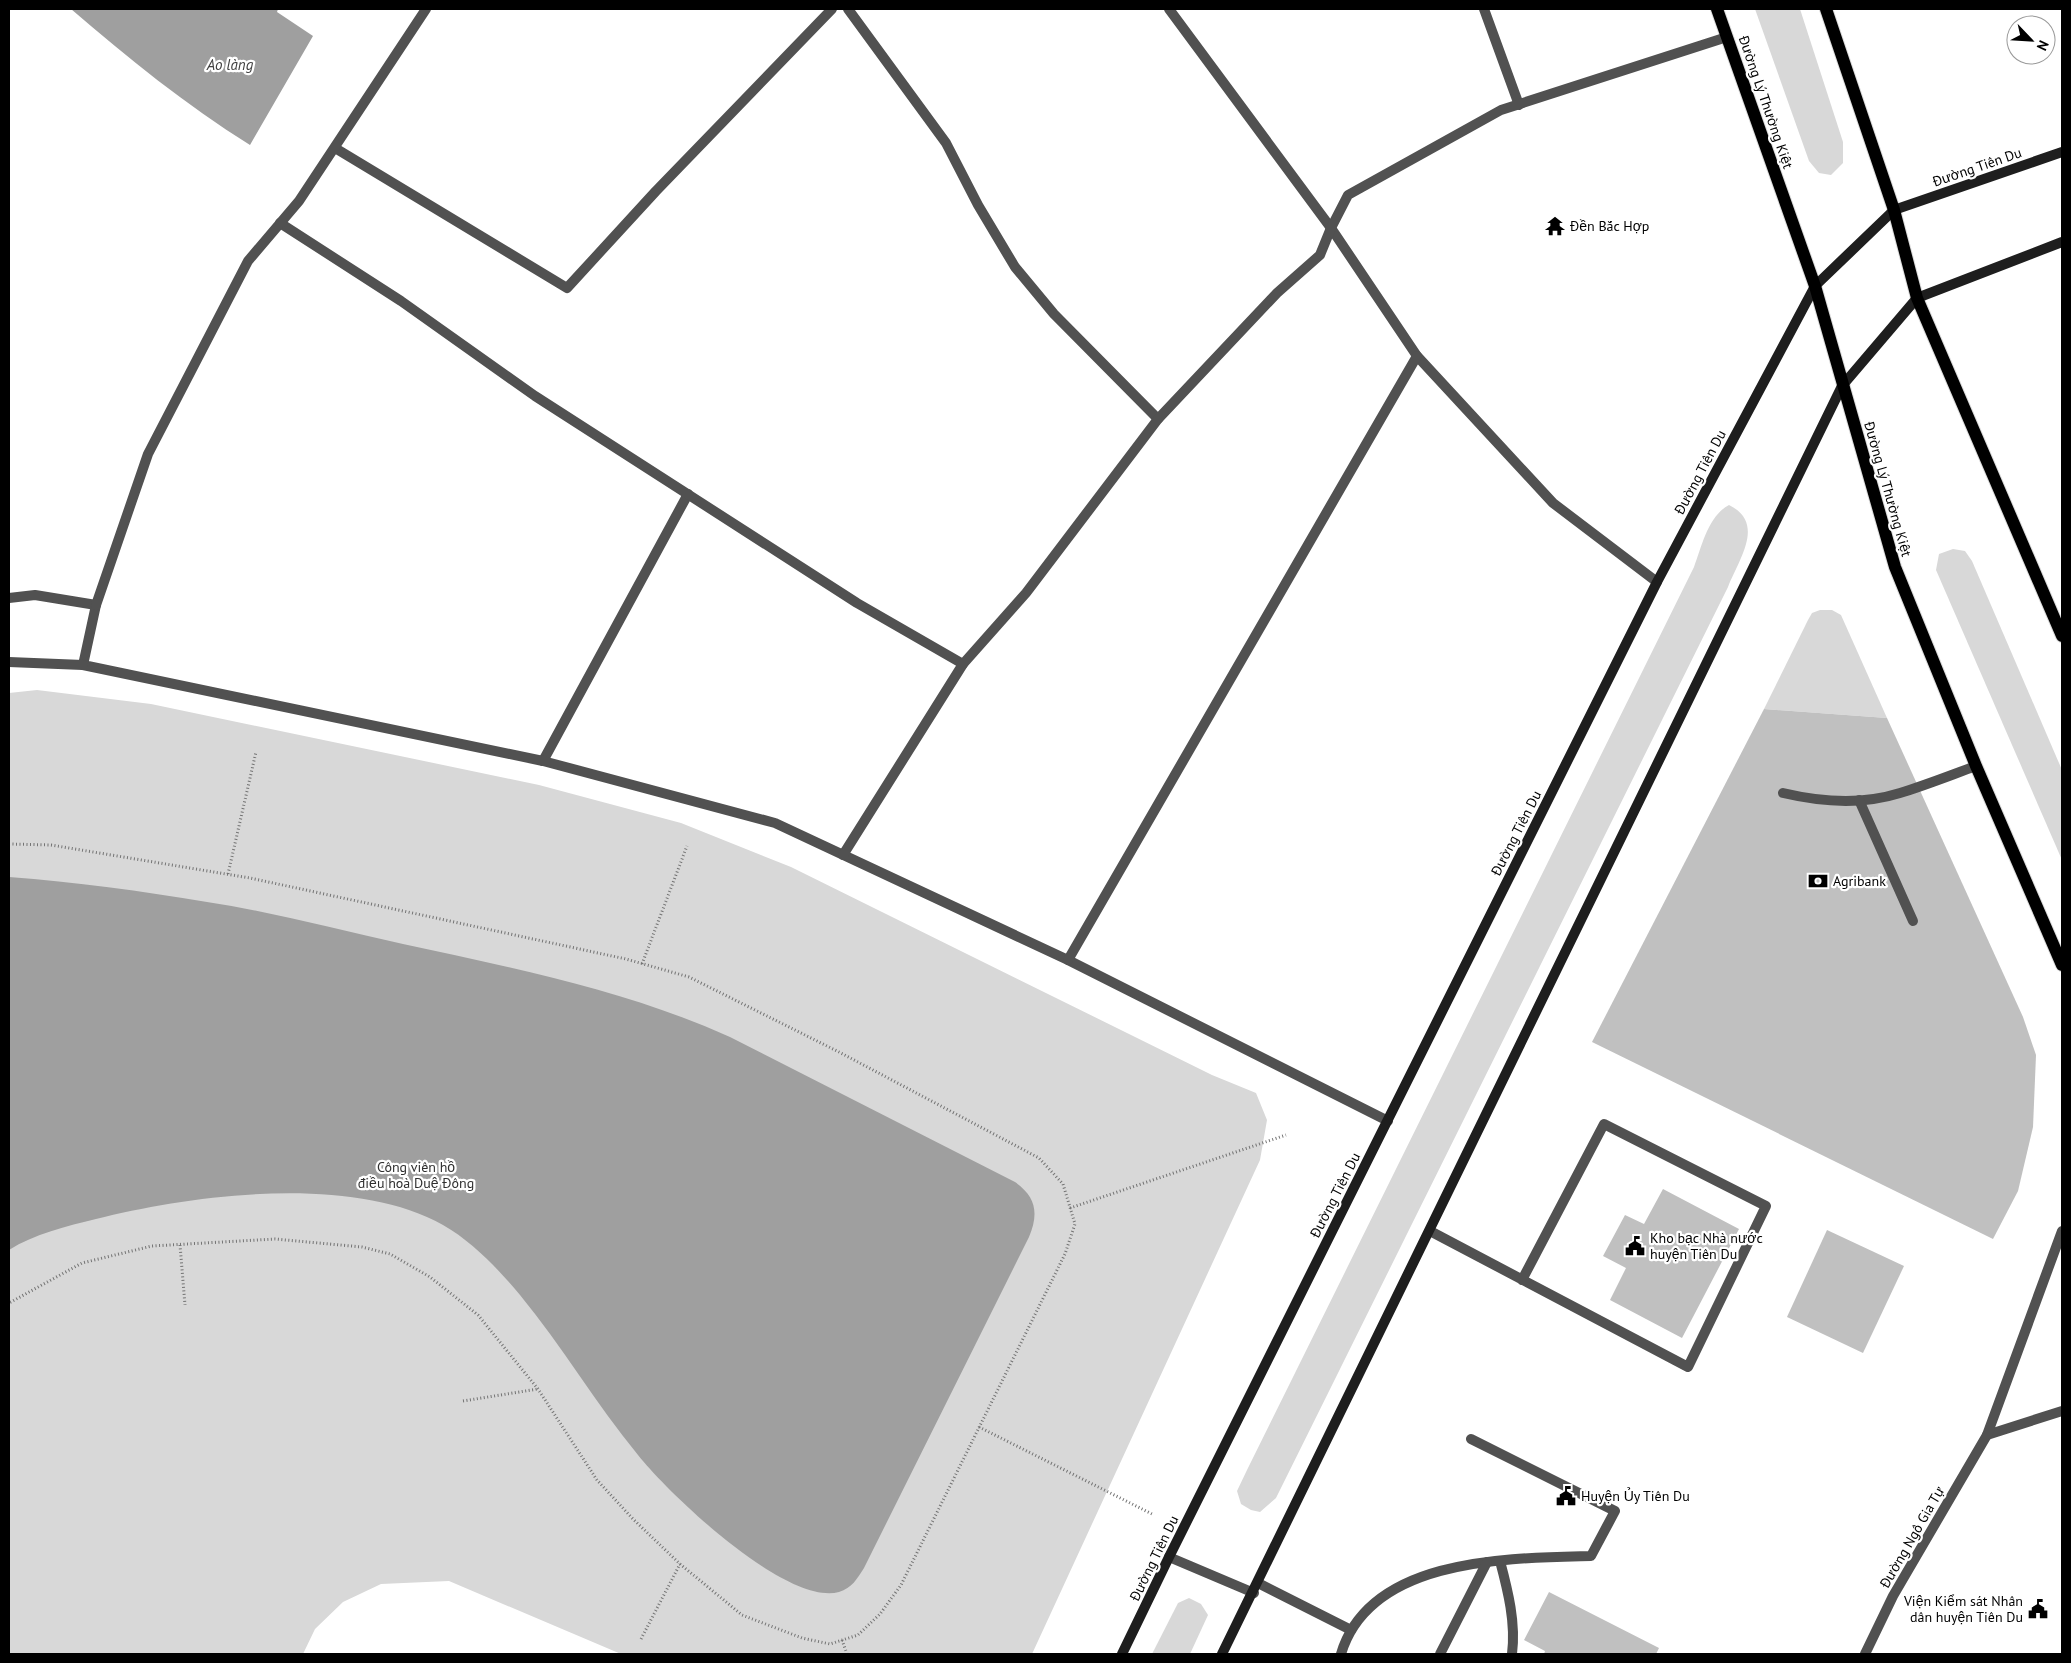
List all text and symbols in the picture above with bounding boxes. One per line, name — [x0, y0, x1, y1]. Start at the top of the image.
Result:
north arrow — [2006, 15, 2056, 65]
street label: Đường Lý Thường Kiệt — [1734, 32, 1797, 171]
text: N — [2033, 38, 2053, 53]
water label: Ao làng — [206, 55, 254, 74]
street label: Đường Tiên Du — [1929, 143, 2024, 191]
temple icon: Đền Bắc Hợp — [1544, 215, 1566, 237]
place label: Đền Bắc Hợp — [1569, 217, 1649, 235]
street label: Đường Lý Thường Kiệt — [1860, 418, 1916, 559]
street label: Đường Tiên Du — [1670, 427, 1730, 518]
street label: Đường Tiên Du — [1486, 787, 1545, 879]
bank icon: Agribank — [1807, 870, 1829, 892]
place label: Agribank — [1833, 872, 1886, 890]
street label: Đường Tiên Du — [1305, 1149, 1364, 1241]
park label: Công viên hồ điều hoà Duệ Đông — [358, 1158, 474, 1192]
place label: Kho bạc Nhà nước huyện Tiên Du — [1650, 1229, 1763, 1263]
public building icon: Kho bạc Nhà nước huyện Tiên Du — [1624, 1235, 1646, 1257]
street label: Đường Ngô Gia Tự — [1875, 1483, 1948, 1592]
public building icon: Huyện Ủy Tiên Du — [1555, 1485, 1577, 1507]
place label: Huyện Ủy Tiên Du — [1581, 1487, 1690, 1505]
street label: Đường Tiên Du — [1125, 1512, 1182, 1605]
place label: Viện Kiểm sát Nhân dân huyện Tiên Du — [1903, 1592, 2023, 1626]
public building icon: Viện Kiểm sát Nhân dân huyện Tiên Du — [2027, 1598, 2049, 1620]

